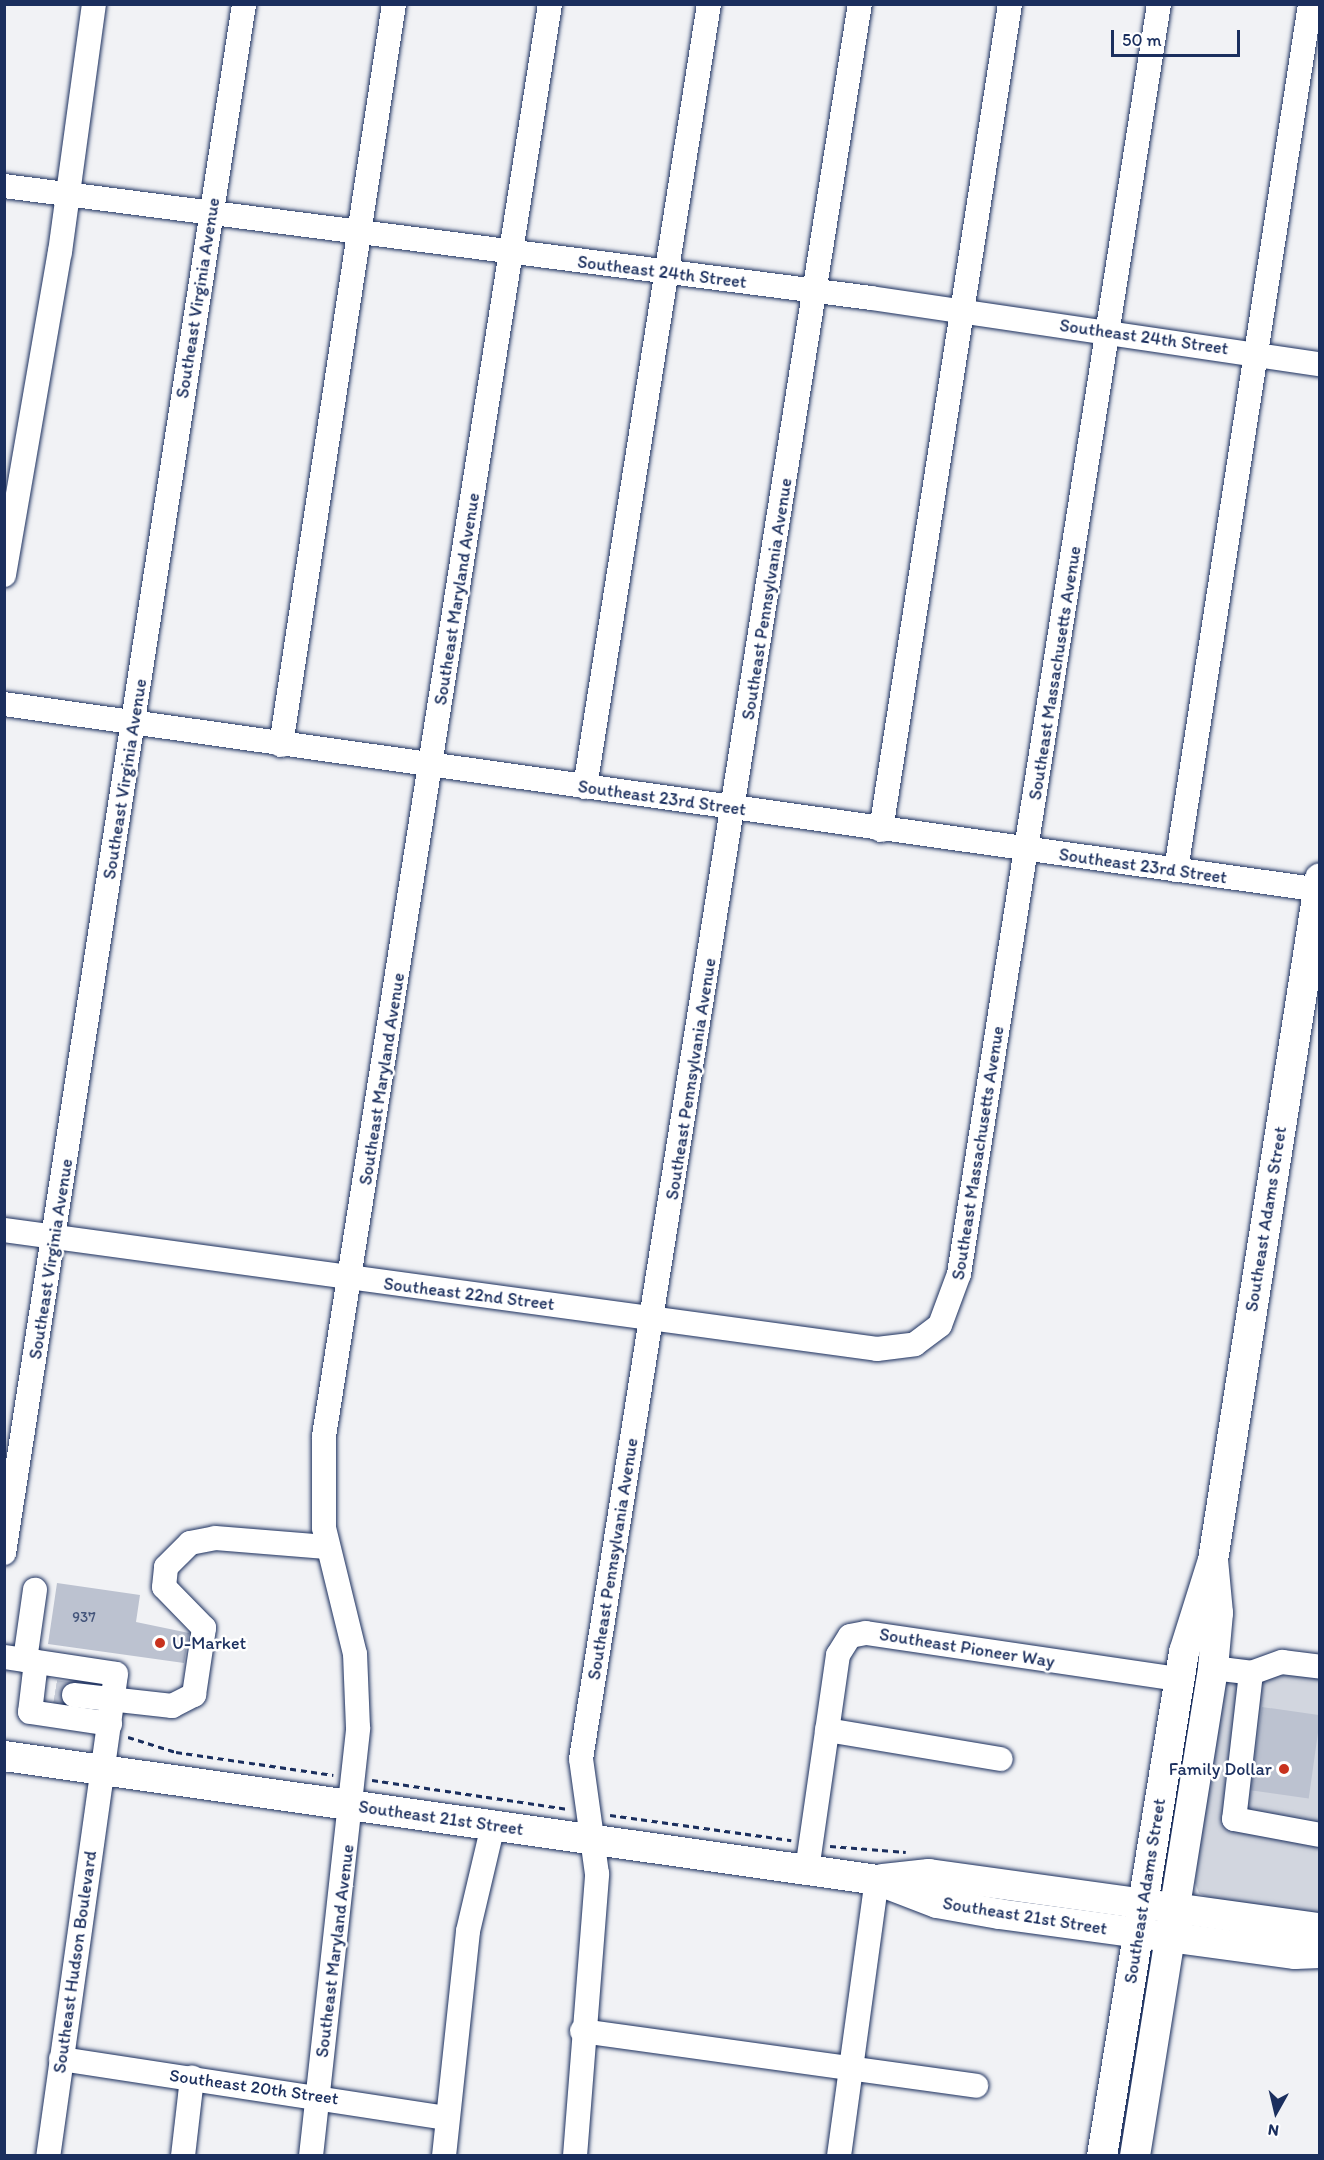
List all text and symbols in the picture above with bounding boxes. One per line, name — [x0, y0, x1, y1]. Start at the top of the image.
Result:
scale bar — [1114, 18, 1243, 56]
text: 50 m — [1122, 29, 1162, 51]
street label: Southeast Virginia Avenue — [171, 196, 225, 400]
street label: Southeast 24th Street — [576, 251, 748, 293]
street label: Southeast 24th Street — [1058, 314, 1230, 360]
street label: Southeast Pennsylvania Avenue — [737, 477, 797, 721]
street label: Southeast Maryland Avenue — [429, 491, 485, 707]
street label: Southeast Massachusetts Avenue — [1024, 545, 1086, 801]
street label: Southeast Virginia Avenue — [98, 677, 152, 881]
street label: Southeast 23rd Street — [576, 775, 748, 821]
street label: Southeast 23rd Street — [1057, 843, 1229, 889]
street label: Southeast Pennsylvania Avenue — [661, 957, 721, 1201]
street label: Southeast Maryland Avenue — [354, 971, 410, 1187]
street label: Southeast Massachusetts Avenue — [947, 1025, 1009, 1281]
street label: Southeast Adams Street — [1241, 1125, 1291, 1313]
street label: Southeast Virginia Avenue — [24, 1157, 78, 1361]
street label: Southeast 22nd Street — [382, 1273, 556, 1315]
street label: Southeast Pennsylvania Avenue — [583, 1437, 643, 1681]
house number: 937 — [72, 1609, 96, 1627]
street label: Southeast Pioneer Way — [878, 1624, 1056, 1672]
place label: U-Market — [172, 1632, 246, 1654]
marker: U-Market — [153, 1636, 167, 1650]
place label: Family Dollar — [1169, 1758, 1272, 1780]
marker: Family Dollar — [1277, 1762, 1291, 1776]
street label: Southeast 21st Street — [357, 1796, 525, 1840]
street label: Southeast Adams Street — [1120, 1797, 1170, 1985]
street label: Southeast Maryland Avenue — [311, 1843, 359, 2059]
street label: Southeast Hudson Boulevard — [49, 1849, 101, 2075]
street label: Southeast 21st Street — [941, 1892, 1109, 1940]
street label: Southeast 20th Street — [168, 2064, 340, 2110]
north arrow — [1246, 2082, 1306, 2142]
text: N — [1267, 2120, 1280, 2140]

